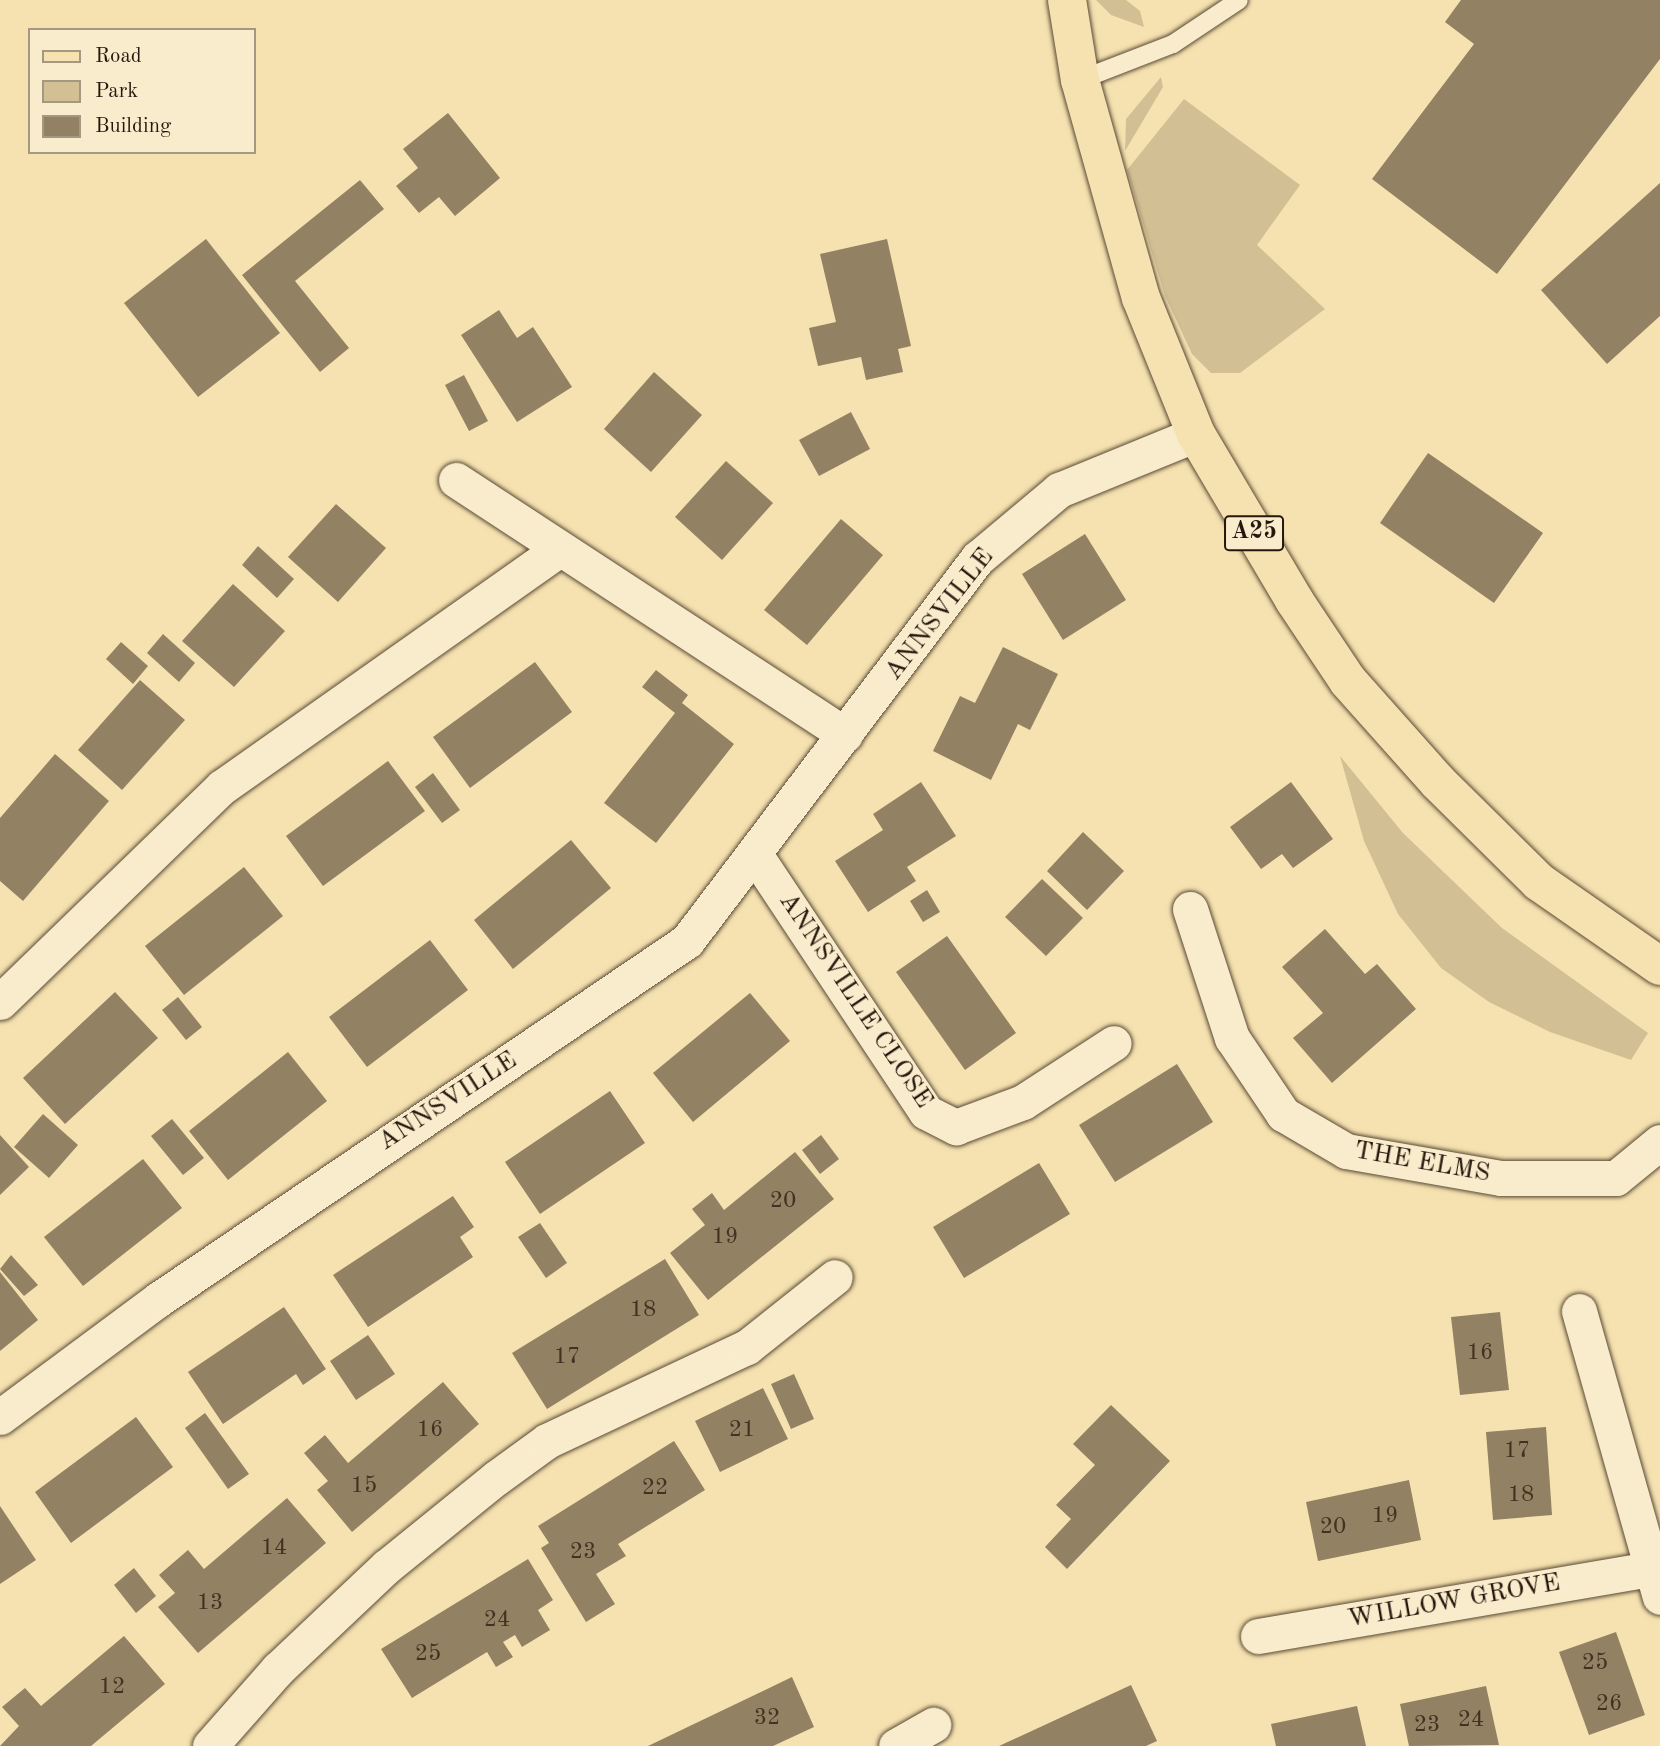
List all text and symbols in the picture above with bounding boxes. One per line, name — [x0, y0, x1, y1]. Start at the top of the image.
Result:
legend — [28, 28, 256, 154]
text: Road — [95, 46, 142, 67]
text: Park — [95, 81, 138, 102]
text: Building — [95, 116, 171, 137]
road number: A25 — [1222, 512, 1286, 554]
street label: ANNSVILLE — [879, 543, 1001, 687]
street label: ANNSVILLE CLOSE — [771, 887, 939, 1115]
street label: ANNSVILLE — [373, 1046, 523, 1158]
street label: THE ELMS — [1352, 1136, 1492, 1190]
house number: 20 — [770, 1187, 796, 1215]
house number: 19 — [712, 1223, 738, 1251]
house number: 18 — [630, 1296, 656, 1324]
house number: 16 — [1467, 1339, 1493, 1367]
house number: 17 — [554, 1343, 580, 1371]
house number: 16 — [417, 1416, 443, 1444]
house number: 21 — [729, 1416, 755, 1444]
house number: 17 — [1504, 1437, 1530, 1465]
house number: 15 — [351, 1472, 377, 1500]
house number: 22 — [642, 1474, 668, 1502]
house number: 18 — [1508, 1481, 1534, 1509]
house number: 19 — [1372, 1502, 1398, 1530]
house number: 20 — [1320, 1513, 1346, 1541]
house number: 14 — [261, 1534, 287, 1562]
house number: 23 — [570, 1538, 596, 1566]
street label: WILLOW GROVE — [1345, 1568, 1563, 1636]
house number: 13 — [197, 1589, 223, 1617]
house number: 24 — [484, 1606, 510, 1634]
house number: 25 — [415, 1640, 441, 1668]
house number: 25 — [1582, 1649, 1608, 1677]
house number: 12 — [99, 1673, 125, 1701]
house number: 26 — [1596, 1690, 1622, 1718]
house number: 32 — [754, 1704, 780, 1732]
house number: 24 — [1458, 1706, 1484, 1734]
house number: 23 — [1414, 1711, 1440, 1739]

